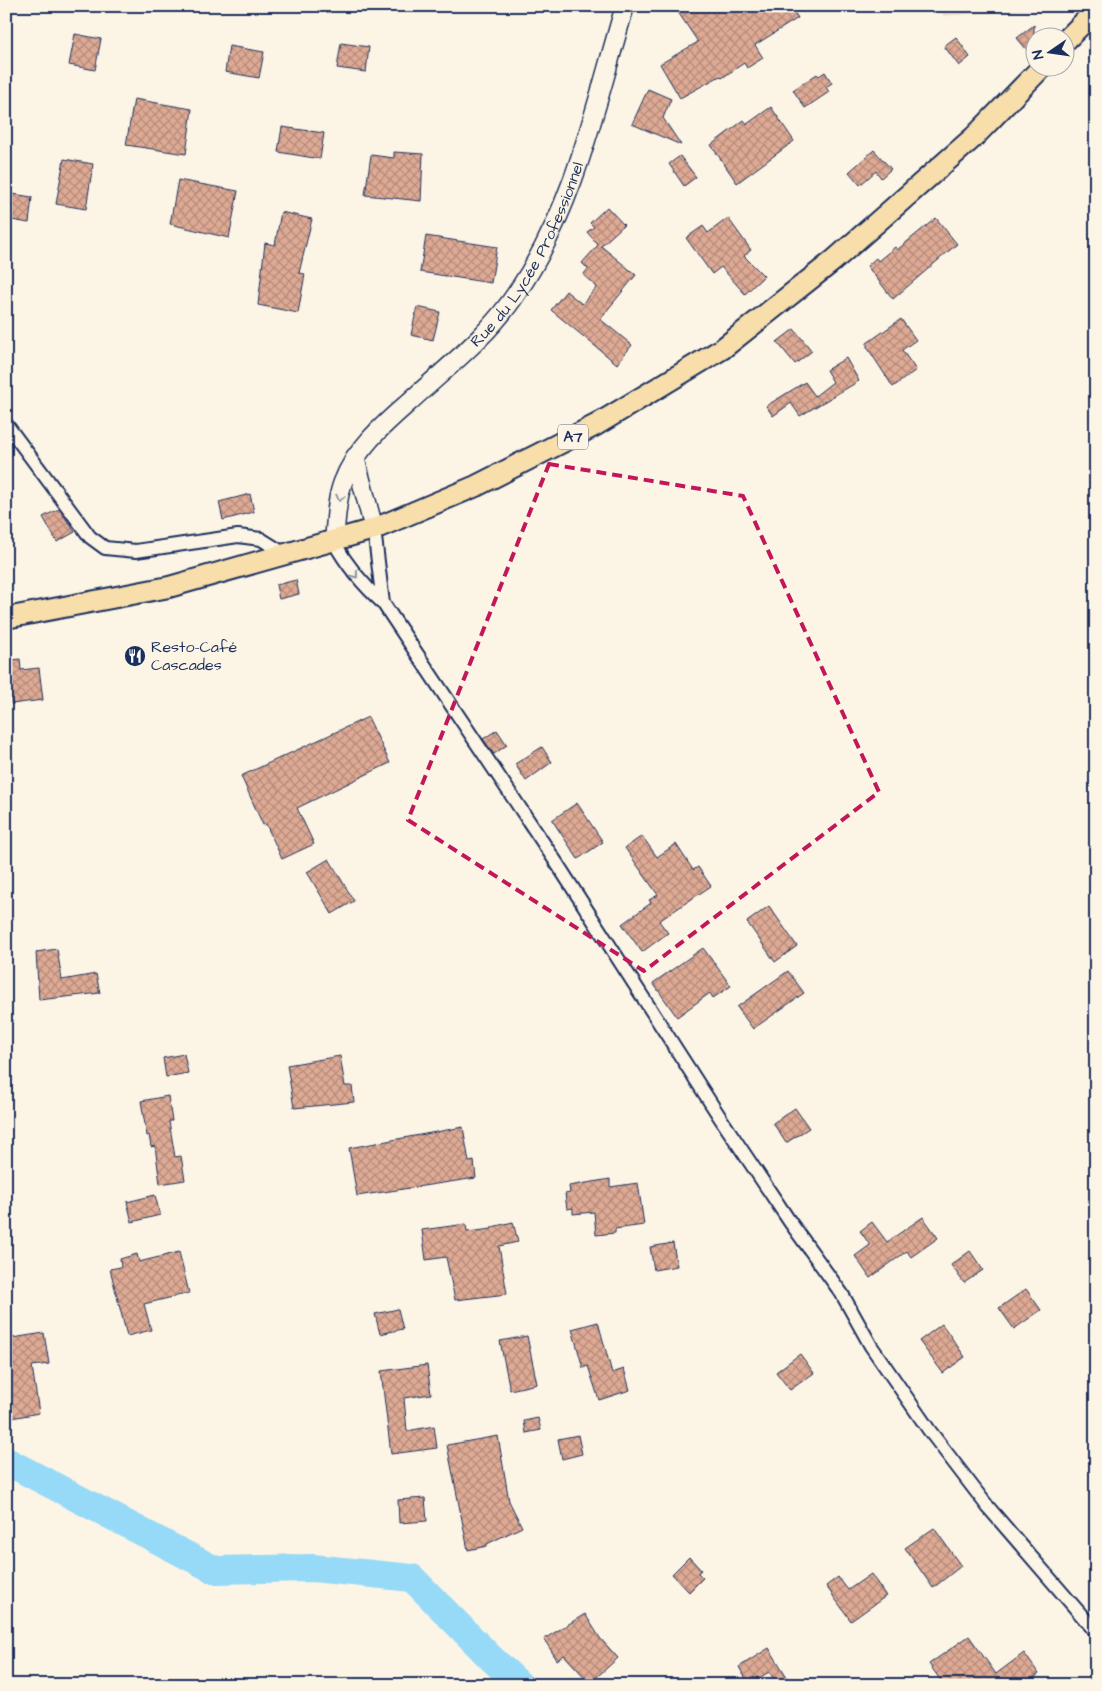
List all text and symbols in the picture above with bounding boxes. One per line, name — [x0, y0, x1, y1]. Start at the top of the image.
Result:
north arrow — [1024, 28, 1074, 78]
text: N — [1028, 48, 1049, 61]
street label: Rue du Lycée Professionnel — [466, 159, 589, 352]
road number: A7 — [558, 424, 588, 450]
one-way arrow — [335, 493, 345, 502]
one-way arrow — [349, 569, 357, 578]
place label: Resto-Café Cascades — [151, 636, 238, 676]
restaurant icon: Resto-Café Cascades — [123, 644, 147, 668]

